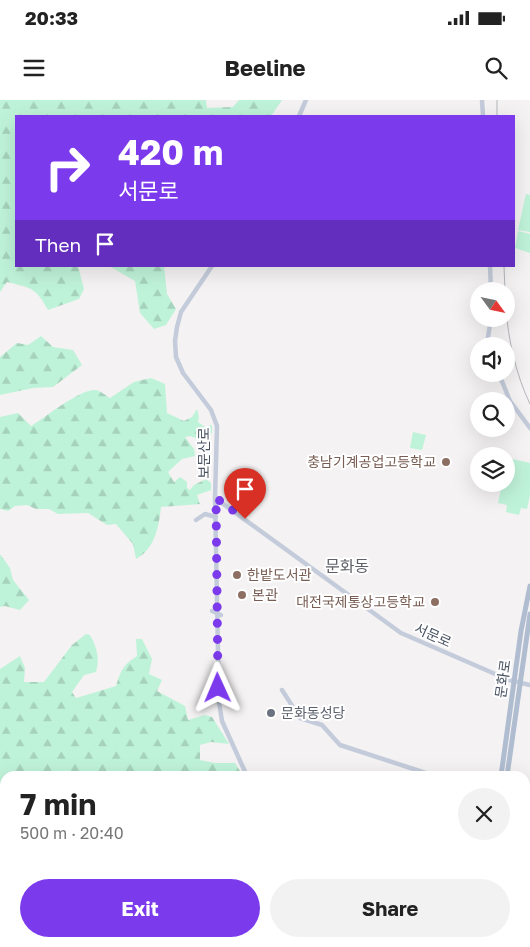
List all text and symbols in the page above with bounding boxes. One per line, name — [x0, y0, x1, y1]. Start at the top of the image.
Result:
text: 20:33 — [25, 6, 78, 29]
icon: menu — [20, 54, 48, 82]
text: Beeline — [224, 54, 306, 81]
icon: search — [482, 54, 510, 82]
text: 420 m — [118, 131, 223, 173]
icon: right — [35, 135, 100, 200]
text: 서문로 — [118, 177, 179, 204]
icon: arrive — [91, 230, 119, 258]
text: Then — [35, 233, 81, 256]
north arrow — [470, 282, 515, 328]
map controls — [470, 282, 515, 492]
button: sound — [470, 337, 515, 382]
button: search — [470, 392, 515, 437]
street label: 보문산로 — [195, 427, 212, 479]
button: layers — [470, 447, 515, 492]
place label: 충남기계공업고등학교 — [307, 453, 436, 470]
marker: 충남기계공업고등학교 — [440, 456, 452, 468]
pin — [224, 468, 266, 519]
icon: arrive — [231, 475, 259, 503]
district label: 문화동 — [325, 556, 369, 576]
place label: 한밭도서관 — [247, 566, 312, 583]
marker: 한밭도서관 — [231, 569, 243, 581]
place label: 본관 — [252, 586, 278, 603]
marker: 본관 — [236, 589, 248, 601]
place label: 대전국제통상고등학교 — [296, 593, 425, 610]
marker: 대전국제통상고등학교 — [429, 596, 441, 608]
street label: 서문로 — [412, 619, 454, 650]
street label: 문화로 — [491, 658, 514, 699]
position arrow — [191, 661, 243, 713]
place label: 문화동성당 — [281, 704, 346, 721]
marker: 문화동성당 — [265, 707, 277, 719]
text: 7 min — [20, 786, 96, 822]
button: close — [458, 788, 510, 840]
text: 500 m · 20:40 — [20, 823, 124, 843]
button: Exit — [20, 879, 260, 937]
button: Share — [270, 879, 510, 937]

